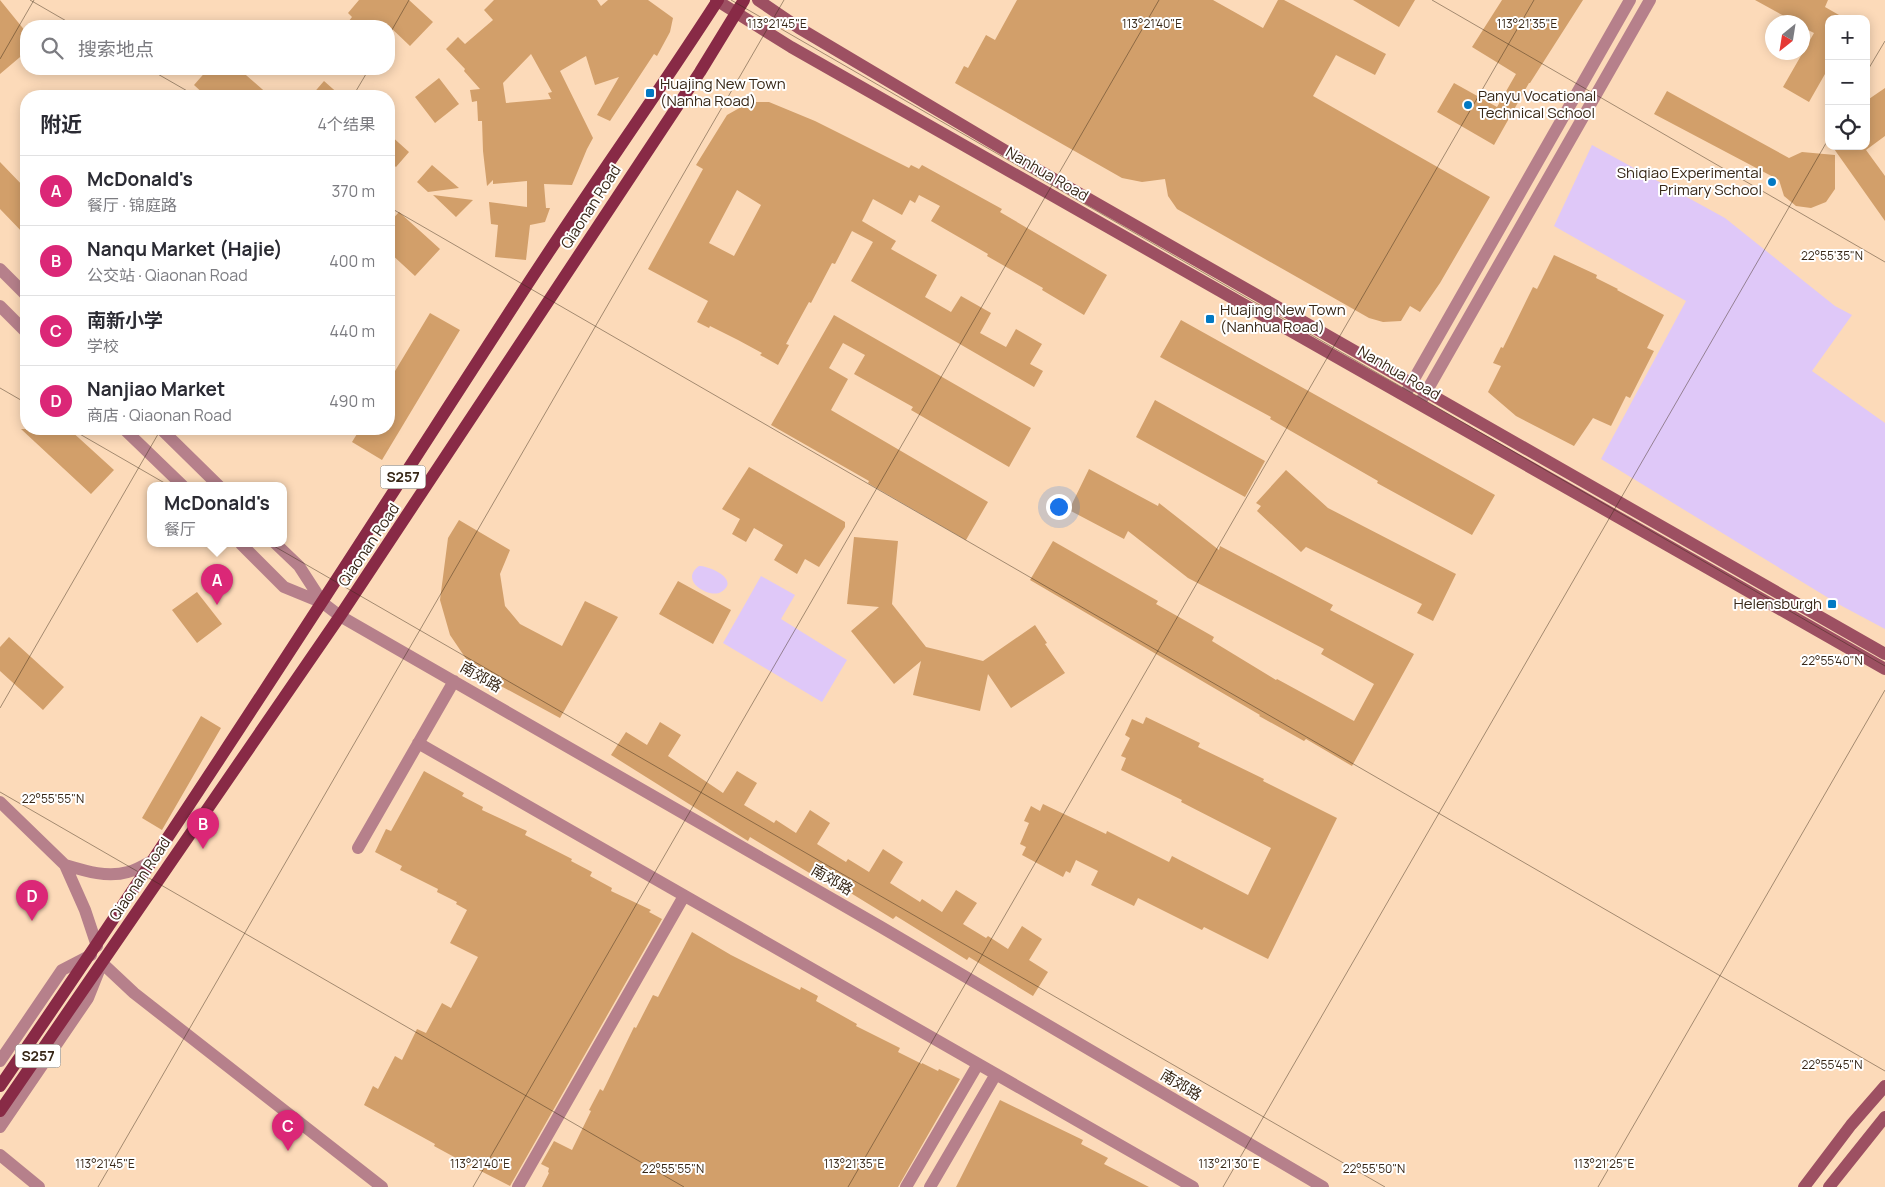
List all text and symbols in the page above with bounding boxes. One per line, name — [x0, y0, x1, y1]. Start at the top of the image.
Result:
text: 113°21'45"E — [747, 15, 807, 32]
text: 113°21'40"E — [1122, 15, 1182, 32]
text: 113°21'35"E — [1497, 15, 1557, 32]
north arrow — [1765, 15, 1810, 60]
map controls — [1825, 15, 1870, 150]
button: + — [1825, 15, 1870, 60]
search box — [20, 20, 395, 75]
icon: search — [38, 34, 66, 62]
text: 搜索地点 — [78, 36, 154, 62]
button: − — [1825, 60, 1870, 105]
place label: Huajing New Town (Nanha Road) — [660, 73, 786, 111]
place label: Panyu Vocational Technical School — [1478, 85, 1596, 123]
marker: Huajing New Town (Nanha Road) — [644, 87, 656, 99]
marker: Panyu Vocational Technical School — [1462, 99, 1474, 111]
button: locate — [1825, 105, 1870, 150]
text: 附近 — [40, 110, 82, 138]
text: 4个结果 — [318, 113, 375, 135]
street label: Nanhua Road — [1002, 141, 1092, 206]
street label: Qiaonan Road — [556, 161, 626, 253]
place label: Shiqiao Experimental Primary School — [1617, 162, 1762, 200]
text: McDonald's — [87, 166, 193, 192]
marker: Shiqiao Experimental Primary School — [1766, 176, 1778, 188]
text: A — [51, 180, 61, 202]
text: 370 m — [332, 180, 375, 202]
text: 餐厅 · 锦庭路 — [87, 194, 177, 216]
text: Nanqu Market (Hajie) — [87, 236, 283, 262]
text: 22°55'35"N — [1801, 247, 1863, 264]
text: B — [51, 250, 61, 272]
text: 400 m — [329, 250, 375, 272]
text: 公交站 · Qiaonan Road — [87, 264, 248, 286]
place label: Huajing New Town (Nanhua Road) — [1220, 299, 1346, 337]
text: 南新小学 — [87, 307, 163, 333]
marker: Huajing New Town (Nanhua Road) — [1204, 313, 1216, 325]
text: C — [50, 320, 62, 342]
text: 440 m — [329, 320, 375, 342]
text: 学校 — [87, 335, 119, 357]
street label: Nanhua Road — [1354, 340, 1444, 405]
text: Nanjiao Market — [87, 376, 225, 402]
text: D — [50, 390, 62, 412]
text: 490 m — [329, 390, 375, 412]
text: 商店 · Qiaonan Road — [87, 404, 232, 426]
road number: S257 — [380, 466, 426, 488]
popup — [147, 482, 287, 547]
text: McDonald's — [164, 490, 270, 516]
your location — [1046, 494, 1072, 520]
street label: Qiaonan Road — [333, 499, 404, 590]
text: 餐厅 — [164, 518, 196, 540]
pin: A — [201, 564, 233, 605]
place label: Helensburgh — [1733, 593, 1822, 614]
marker: Helensburgh — [1826, 598, 1838, 610]
text: 22°55'40"N — [1801, 652, 1863, 669]
street label: 南郊路 — [457, 656, 506, 697]
text: 22°55'55"N — [22, 790, 84, 807]
pin: B — [187, 808, 219, 849]
street label: Qiaonan Road — [104, 833, 175, 924]
street label: 南郊路 — [808, 859, 857, 900]
pin: D — [16, 880, 48, 921]
road number: S257 — [15, 1044, 60, 1068]
text: 22°55'45"N — [1802, 1056, 1863, 1073]
street label: 南郊路 — [1157, 1064, 1206, 1105]
pin: C — [272, 1110, 304, 1151]
text: 113°21'45"E — [75, 1155, 135, 1172]
text: 113°21'40"E — [450, 1155, 510, 1172]
text: 113°21'35"E — [824, 1155, 884, 1172]
text: 113°21'30"E — [1199, 1155, 1260, 1172]
text: 113°21'25"E — [1574, 1155, 1635, 1172]
text: 22°55'55"N — [642, 1160, 704, 1177]
text: 22°55'50"N — [1343, 1160, 1405, 1177]

